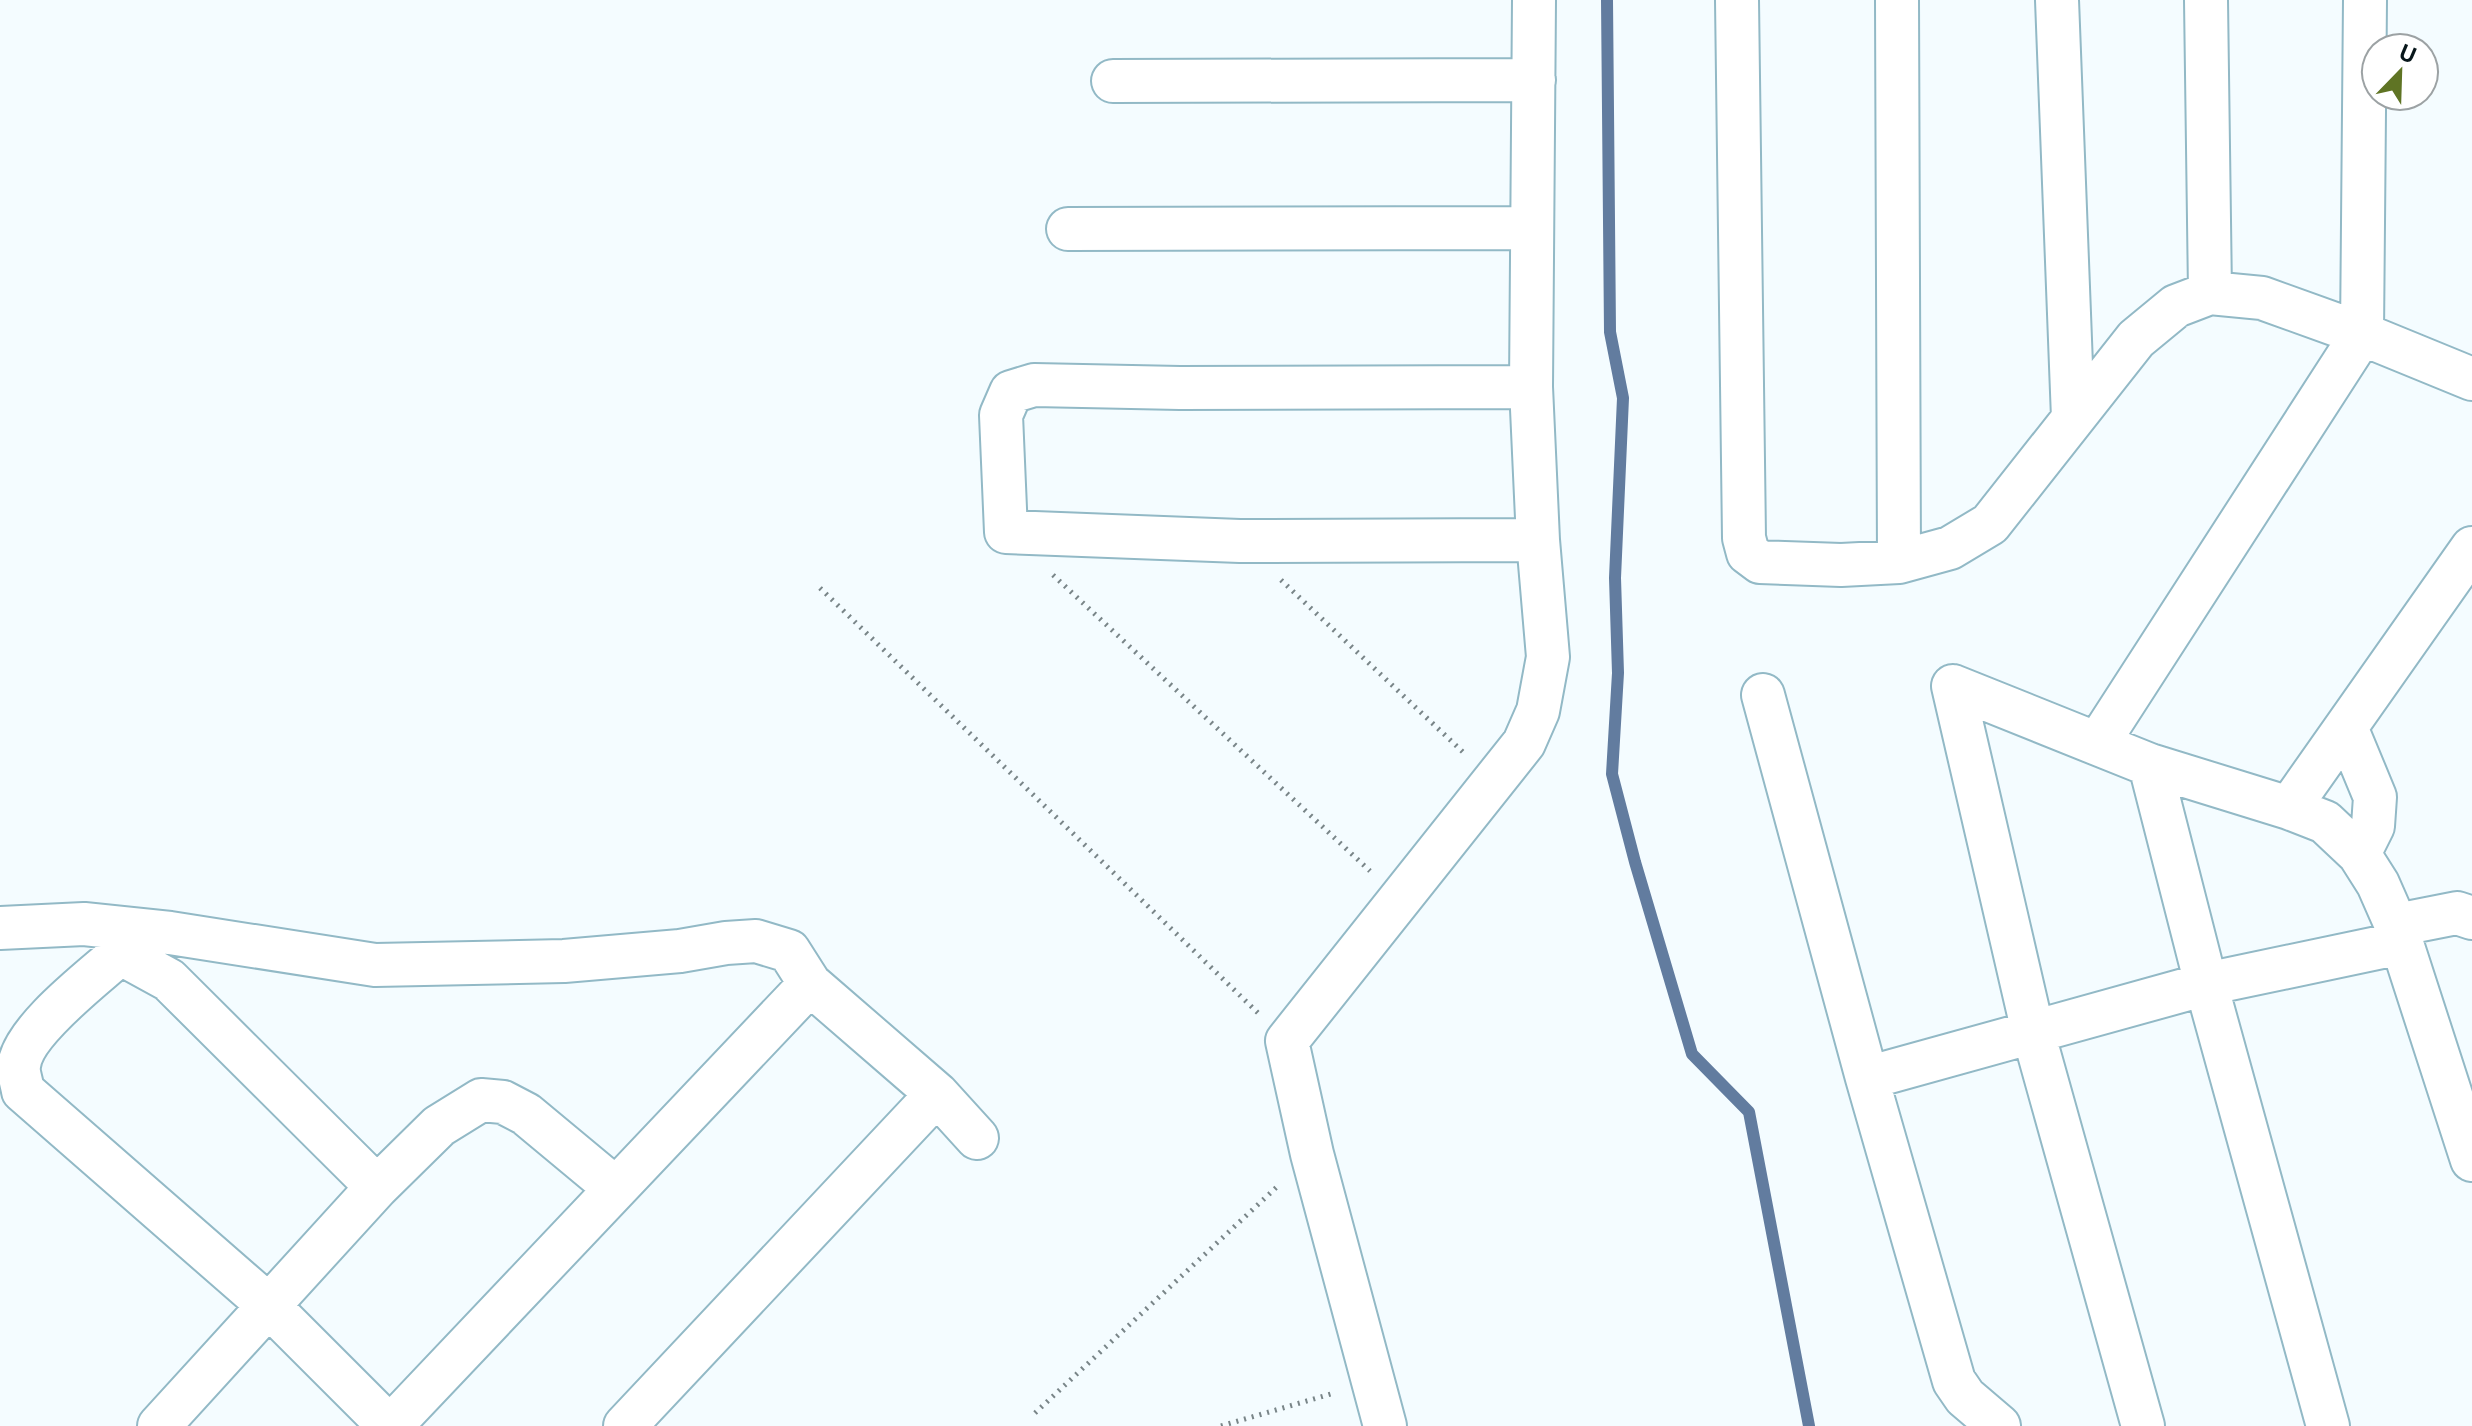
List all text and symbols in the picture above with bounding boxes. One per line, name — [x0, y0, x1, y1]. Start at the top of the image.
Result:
north arrow — [2360, 32, 2440, 112]
text: U — [2395, 39, 2420, 69]

